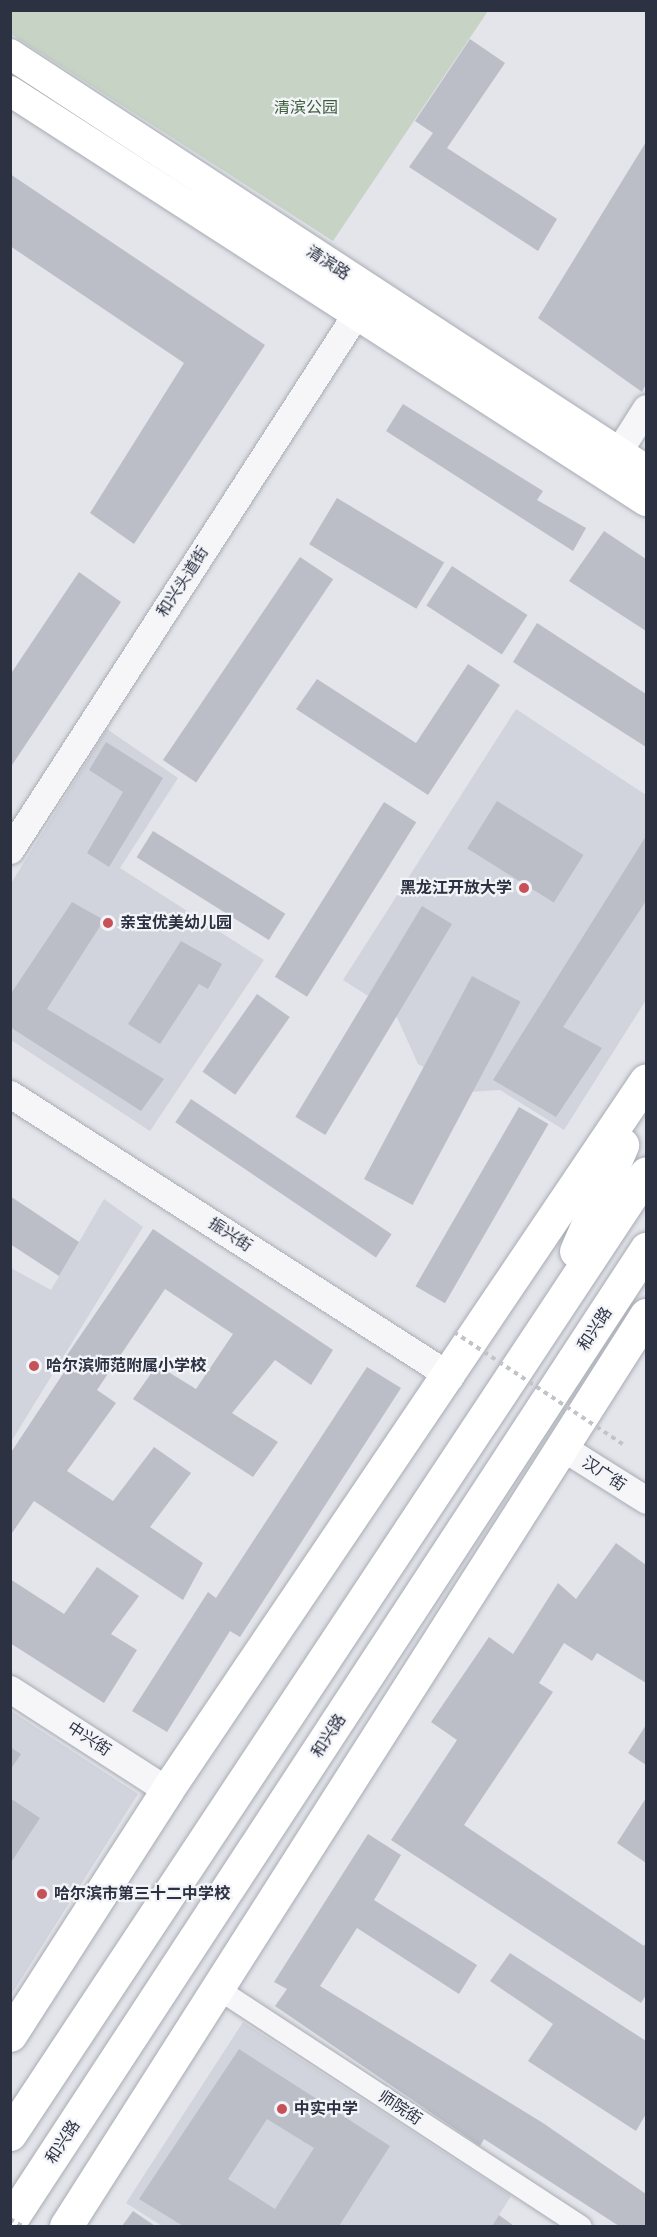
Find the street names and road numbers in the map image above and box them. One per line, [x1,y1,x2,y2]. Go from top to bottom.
street label: 清滨路 [303,242,353,284]
street label: 和兴头道街 [153,543,213,621]
street label: 振兴街 [205,1214,255,1256]
street label: 和兴路 [574,1304,616,1354]
street label: 汉广街 [579,1453,629,1495]
street label: 和兴路 [308,1711,350,1761]
street label: 中兴街 [64,1718,114,1760]
street label: 师院街 [375,2087,425,2129]
street label: 和兴路 [42,2117,84,2167]

